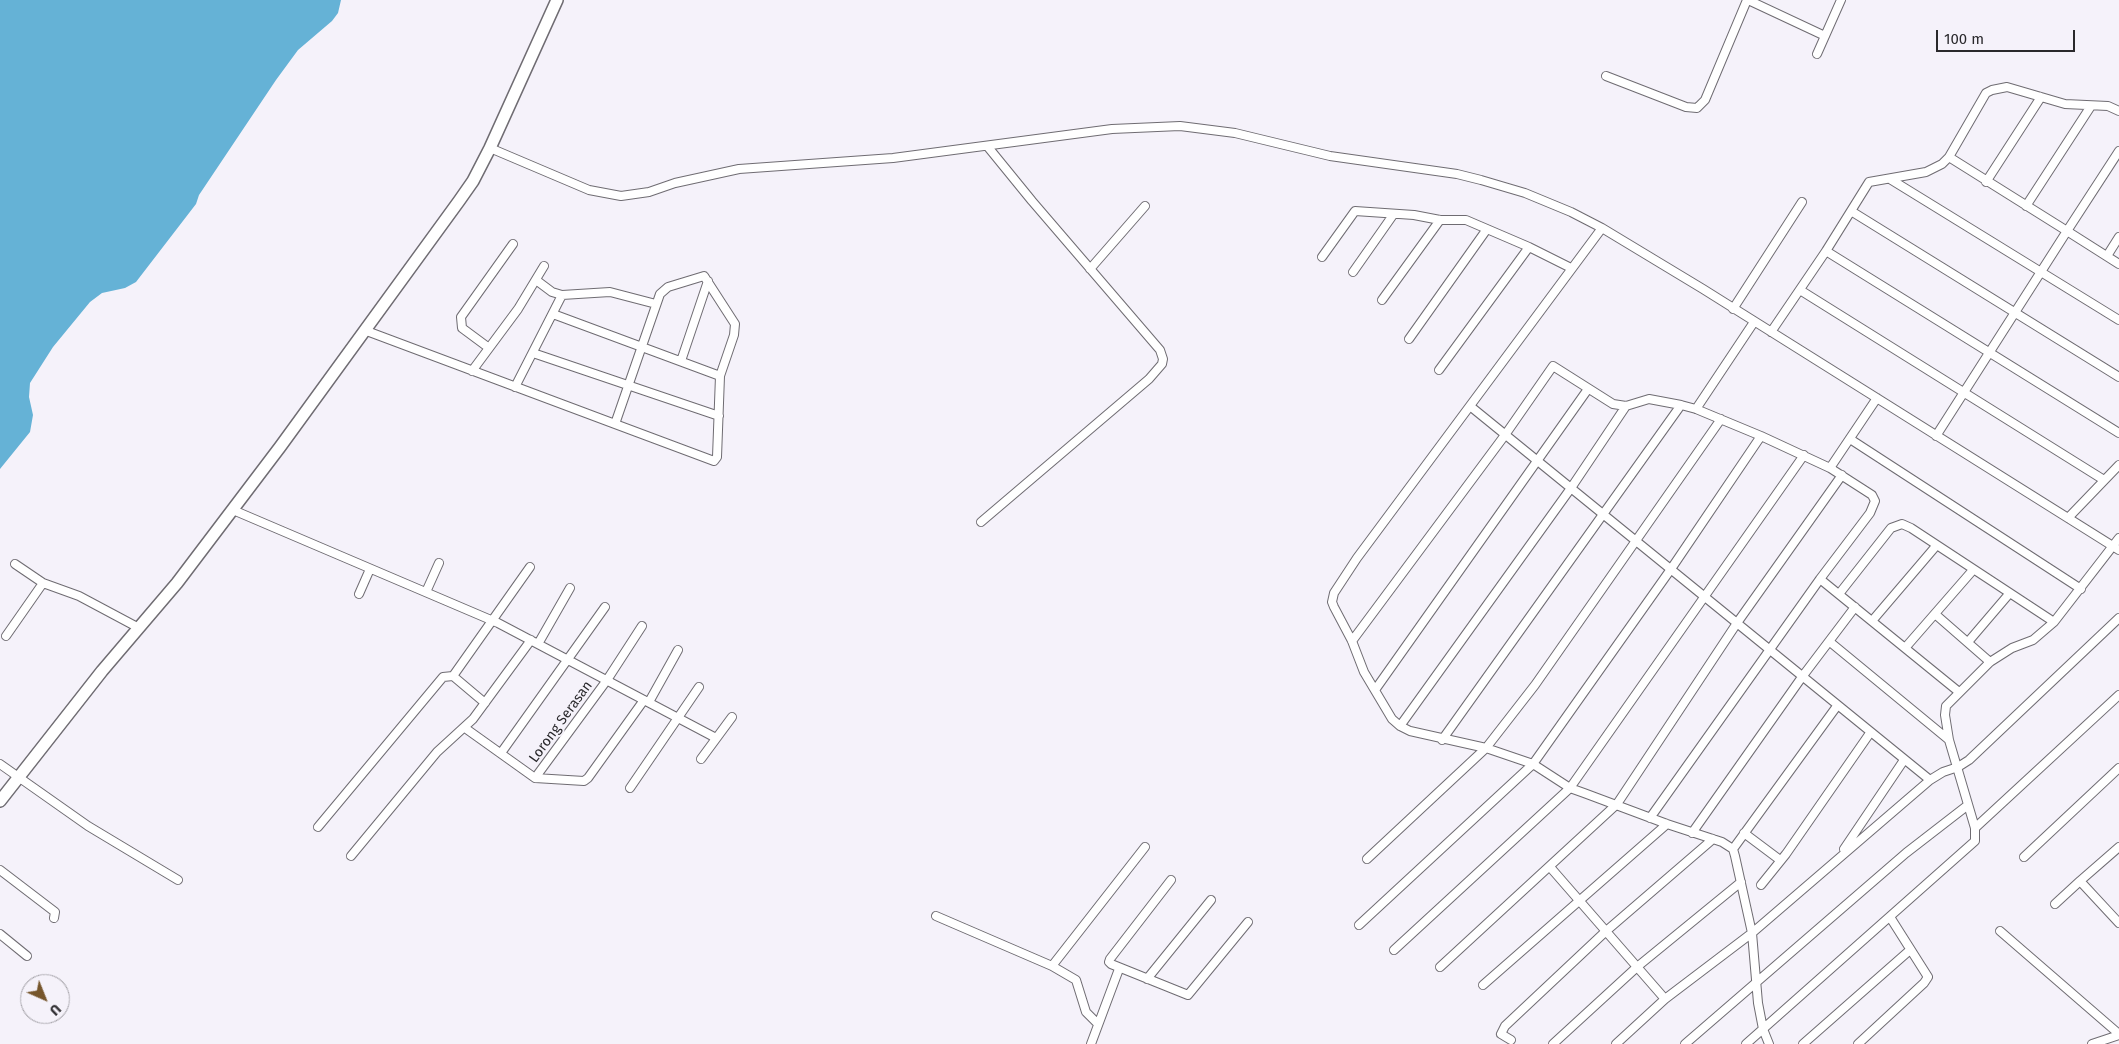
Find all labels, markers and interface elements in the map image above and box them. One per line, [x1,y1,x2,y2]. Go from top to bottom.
scale bar [1939,20,2078,52]
text: 100 m [1944,30,1984,48]
street label: Lorong Serasan [526,678,596,766]
north arrow [20,974,70,1024]
text: U [46,1000,64,1019]

